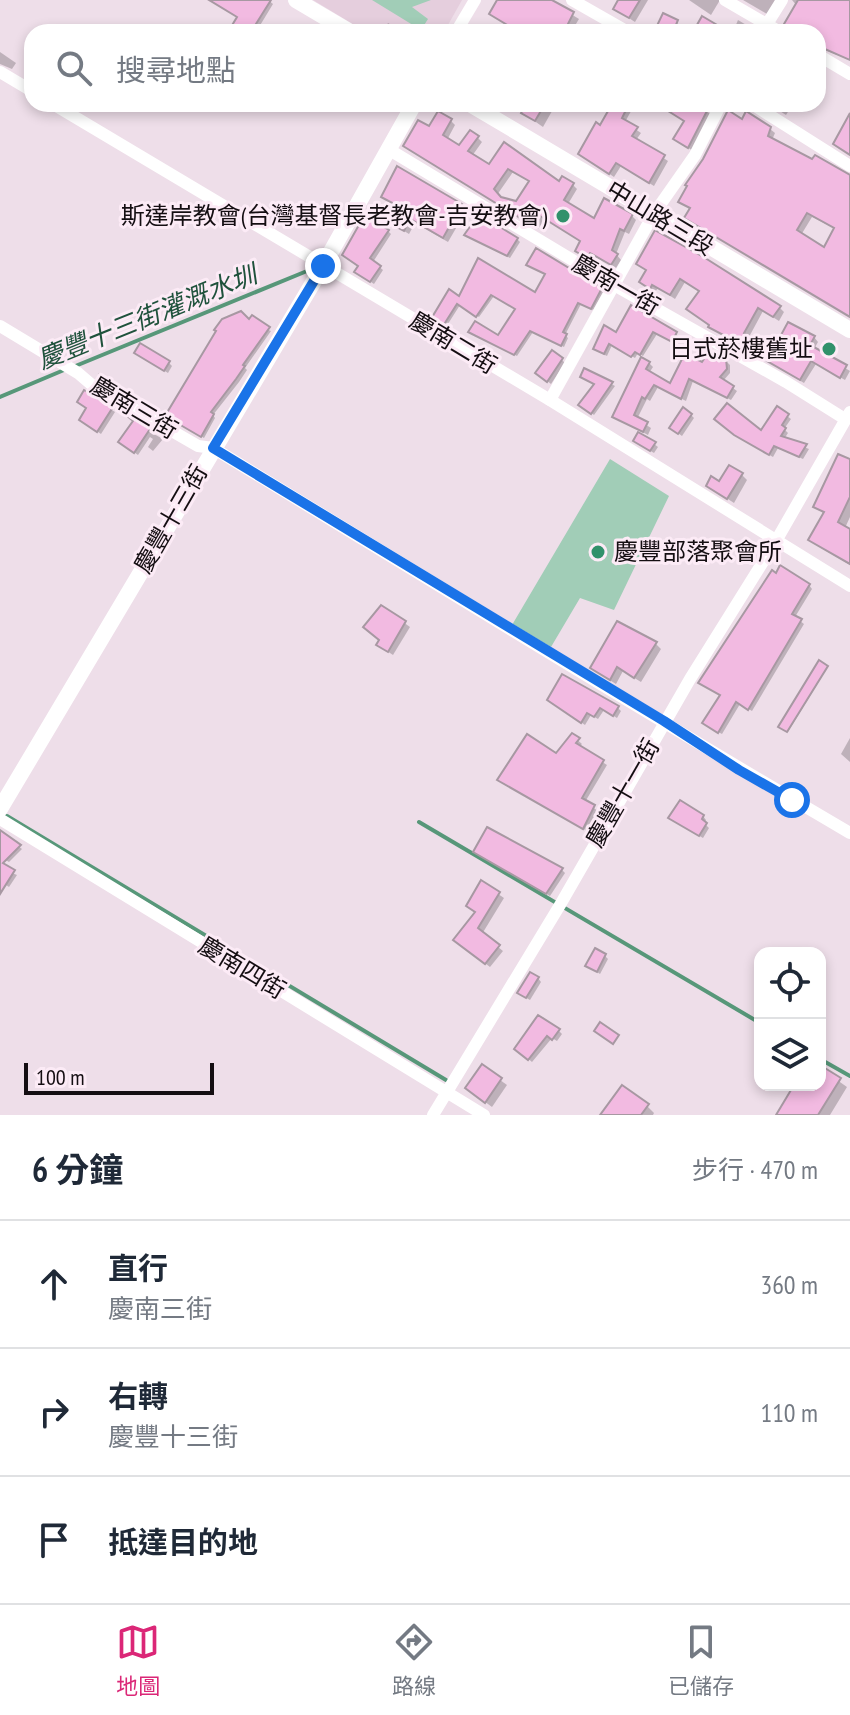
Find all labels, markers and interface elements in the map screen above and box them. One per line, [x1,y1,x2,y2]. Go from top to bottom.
search box [24,24,826,112]
icon: search [52,46,96,90]
text: 搜尋地點 [116,50,236,89]
street label: 中山路三段 [601,173,720,262]
place label: 斯達岸教會(台灣基督長老教會-吉安教會) [121,200,547,231]
marker: 斯達岸教會(台灣基督長老教會-吉安教會) [554,207,572,225]
street label: 慶南一街 [567,247,666,322]
route end [305,248,341,284]
water label: 慶豐十三街灌溉水圳 [32,256,265,376]
street label: 慶南二街 [404,305,502,381]
place label: 日式菸樓舊址 [669,333,813,364]
marker: 日式菸樓舊址 [820,340,838,358]
street label: 慶南三街 [85,370,183,446]
street label: 慶豐十三街 [127,459,214,578]
place label: 慶豐部落聚會所 [614,536,782,567]
marker: 慶豐部落聚會所 [589,543,607,561]
street label: 慶豐十一街 [579,733,666,852]
route start [774,782,810,818]
street label: 慶南四街 [193,930,291,1006]
map controls [754,947,826,1091]
button: locate [754,947,826,1019]
button: layers [754,1019,826,1091]
scale bar [24,1059,214,1095]
text: 100 m [36,1063,85,1091]
text: 6 分鐘 [32,1147,123,1191]
text: 步行 · 470 m [692,1153,818,1186]
text: 直行 [108,1248,168,1287]
icon: ahead [32,1262,76,1306]
text: 360 m [760,1268,818,1301]
text: 慶南三街 [108,1292,212,1325]
text: 右轉 [108,1376,168,1415]
icon: right [32,1390,76,1434]
text: 110 m [760,1396,818,1429]
text: 慶豐十三街 [108,1420,238,1453]
icon: arrive [32,1518,76,1562]
text: 抵達目的地 [108,1522,258,1561]
tab: 地圖 [116,1620,160,1700]
tab: 路線 [392,1620,436,1700]
tab: 已儲存 [668,1620,734,1700]

